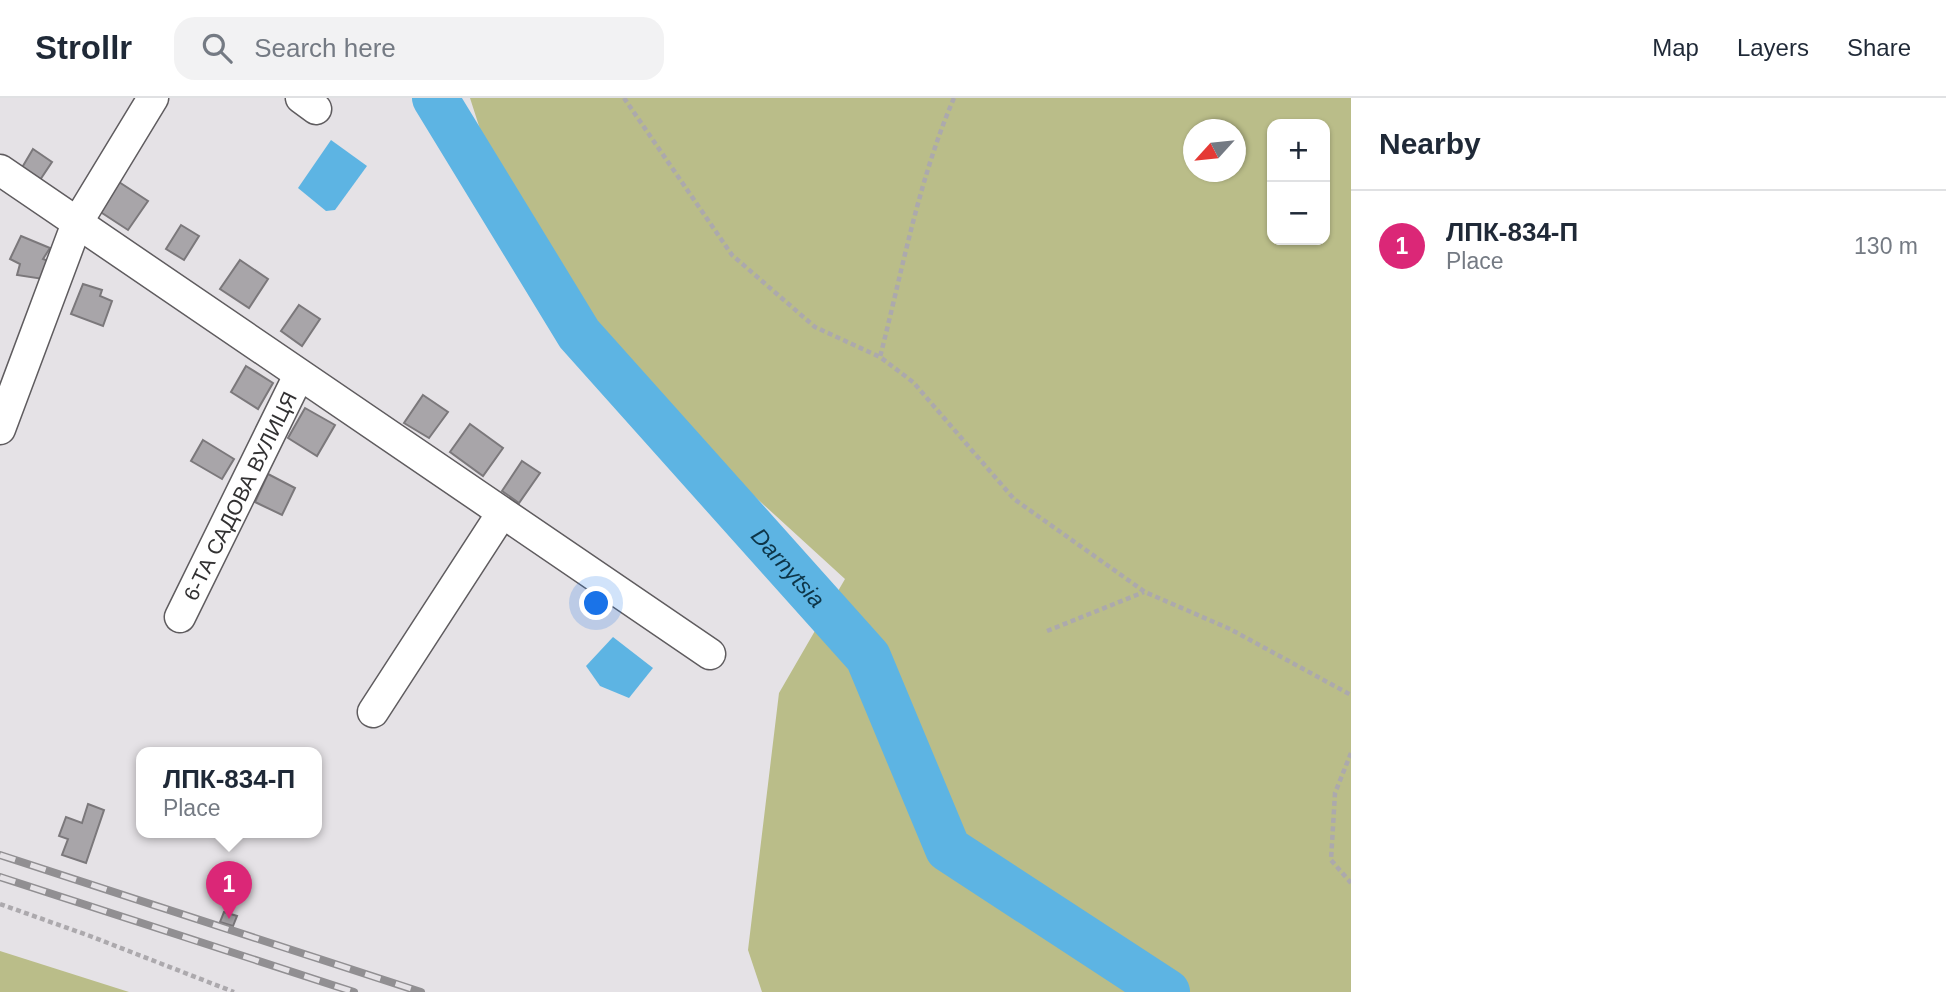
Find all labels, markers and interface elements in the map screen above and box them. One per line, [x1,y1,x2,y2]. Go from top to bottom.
search box [174,17,664,80]
text: Strollr [35,29,132,66]
icon: search [198,29,236,67]
text: Search here [254,33,396,63]
text: Map [1652,34,1699,61]
text: Layers [1737,34,1809,61]
text: Share [1847,34,1911,61]
north arrow [1183,119,1246,182]
map controls [1267,119,1330,245]
button: + [1267,119,1330,182]
text: Nearby [1379,127,1481,160]
button: − [1267,182,1330,245]
text: ЛПК-834-П [1446,217,1578,247]
text: 1 [1396,233,1408,259]
text: 130 m [1854,233,1918,259]
text: Place [1446,248,1504,274]
street label: 6-ТА САДОВА ВУЛИЦЯ [179,388,301,604]
water label: Darnytsia [746,523,830,613]
your location [579,586,613,620]
popup [136,747,322,838]
text: ЛПК-834-П [163,764,295,794]
text: Place [163,795,220,821]
pin: 1 [206,861,252,919]

